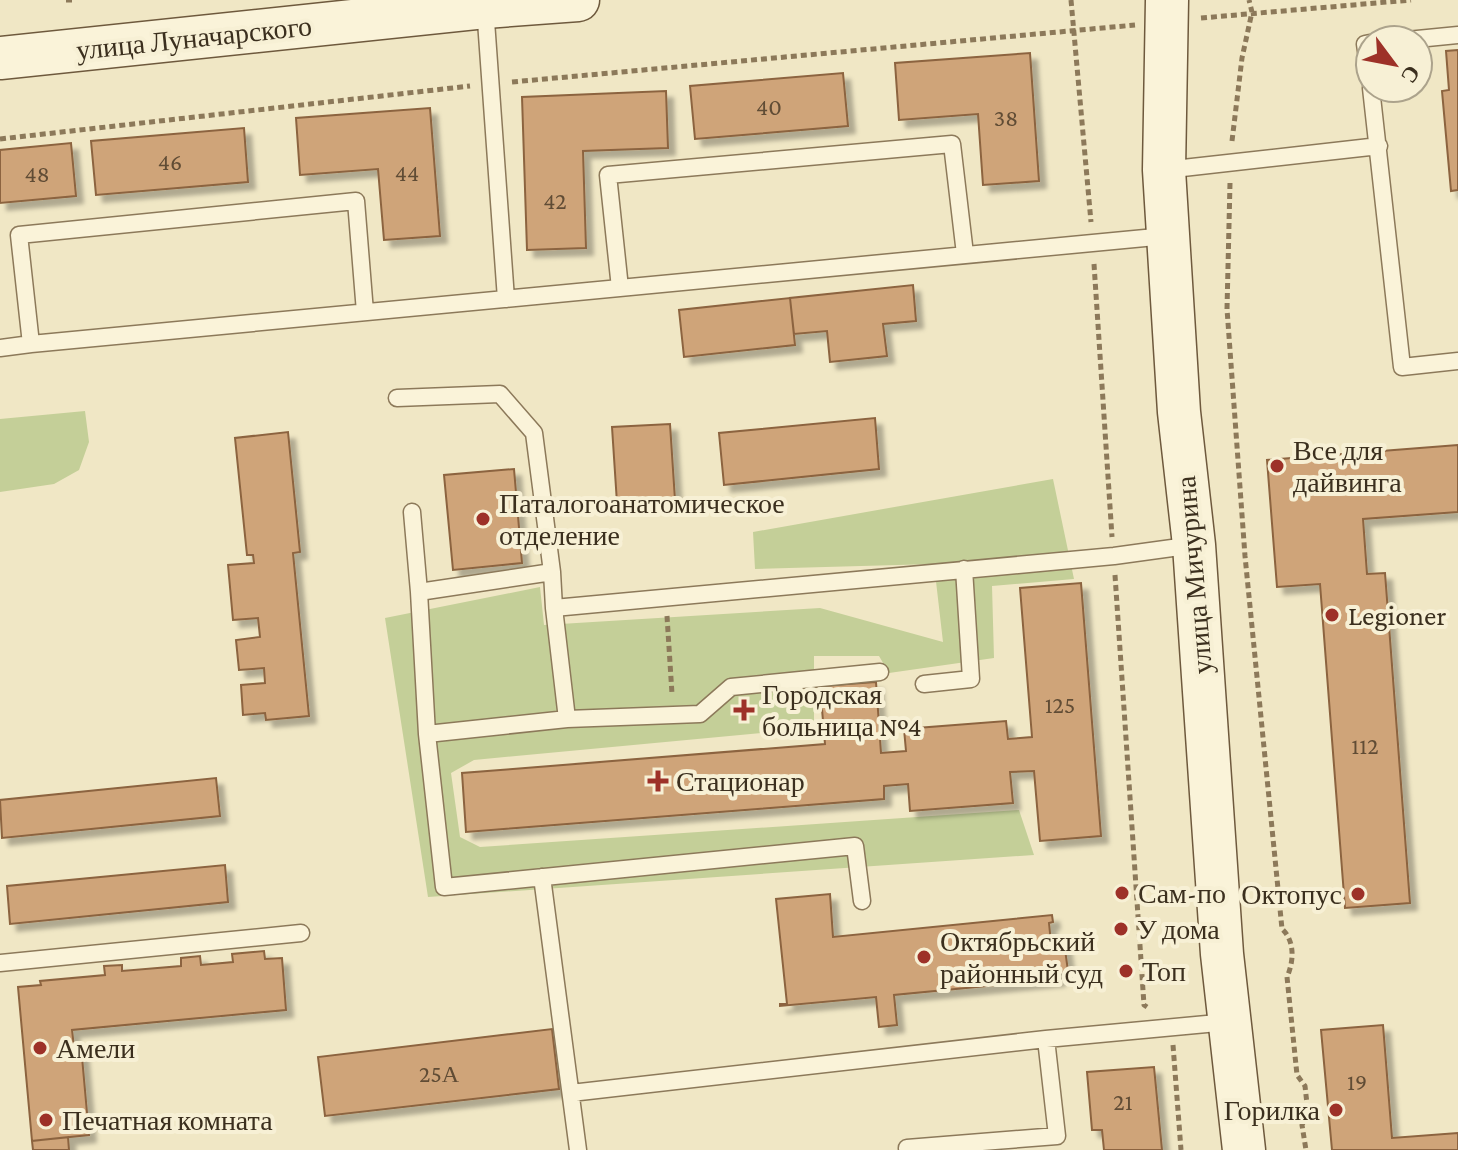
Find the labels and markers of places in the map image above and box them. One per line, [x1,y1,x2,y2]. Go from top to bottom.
place label: Все для дайвинга [1293,435,1402,498]
marker: Все для дайвинга [1268,457,1286,475]
place label: Паталогоанатомическое отделение [499,488,785,551]
marker: Паталогоанатомическое отделение [474,510,492,528]
place label: Legioner [1348,600,1446,631]
marker: Legioner [1323,606,1341,624]
place label: Городская больница №4 [762,679,922,742]
marker: Городская больница №4 [733,699,755,721]
place label: Стационар [676,766,805,797]
marker: Стационар [647,770,669,792]
place label: Сам-по [1138,878,1226,909]
place label: Октопус [1241,879,1342,910]
marker: Сам-по [1113,884,1131,902]
marker: Октопус [1349,885,1367,903]
place label: У дома [1137,914,1220,945]
marker: У дома [1112,920,1130,938]
place label: Октябрьский районный суд [940,926,1103,989]
marker: Октябрьский районный суд [915,948,933,966]
place label: Топ [1142,956,1186,987]
marker: Топ [1117,962,1135,980]
place label: Амели [56,1033,135,1064]
marker: Амели [31,1039,49,1057]
place label: Горилка [1224,1095,1321,1126]
marker: Горилка [1327,1101,1345,1119]
place label: Печатная комната [62,1105,273,1136]
marker: Печатная комната [37,1111,55,1129]

